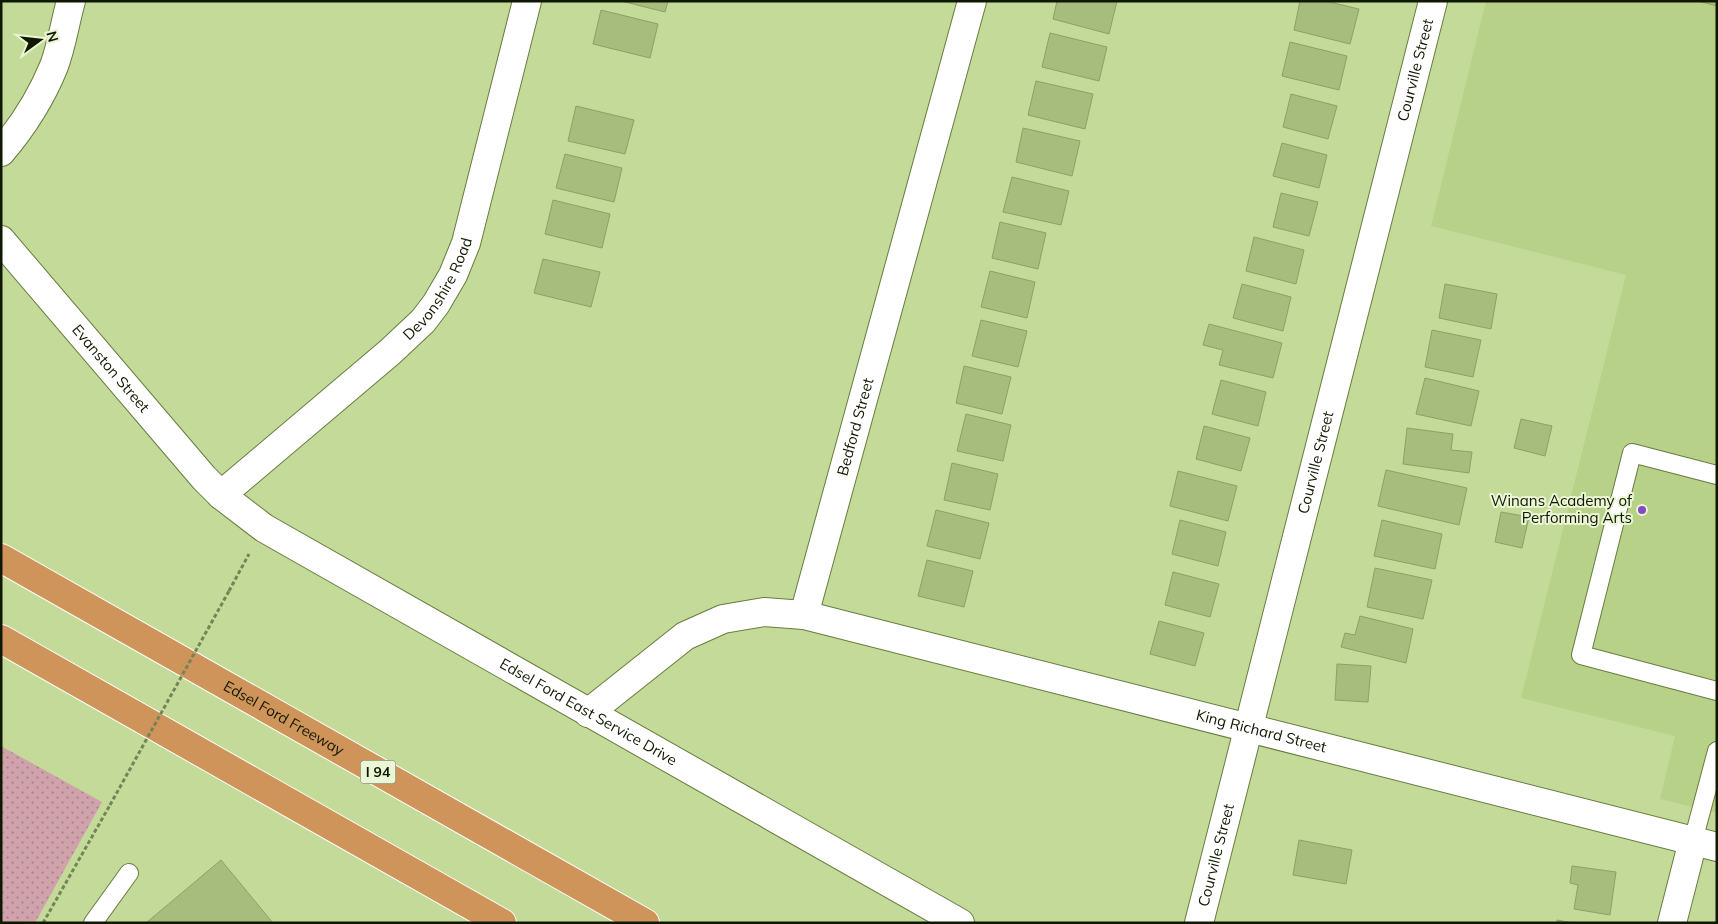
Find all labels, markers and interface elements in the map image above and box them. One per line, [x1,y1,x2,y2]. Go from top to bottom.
north arrow [15,15,65,65]
street label: Courville Street [1393,17,1437,123]
text: N [42,29,63,44]
street label: Devonshire Road [399,236,476,344]
street label: Evanston Street [68,320,154,416]
street label: Bedford Street [833,376,877,478]
street label: Courville Street [1293,409,1338,516]
place label: Winans Academy of Performing Arts [1491,491,1633,527]
marker: Winans Academy of Performing Arts [1636,504,1648,516]
street label: Edsel Ford East Service Drive [497,654,681,769]
street label: Edsel Ford Freeway [220,676,348,760]
street label: King Richard Street [1194,705,1329,756]
road number: I 94 [360,760,396,784]
street label: Courville Street [1194,802,1238,908]

